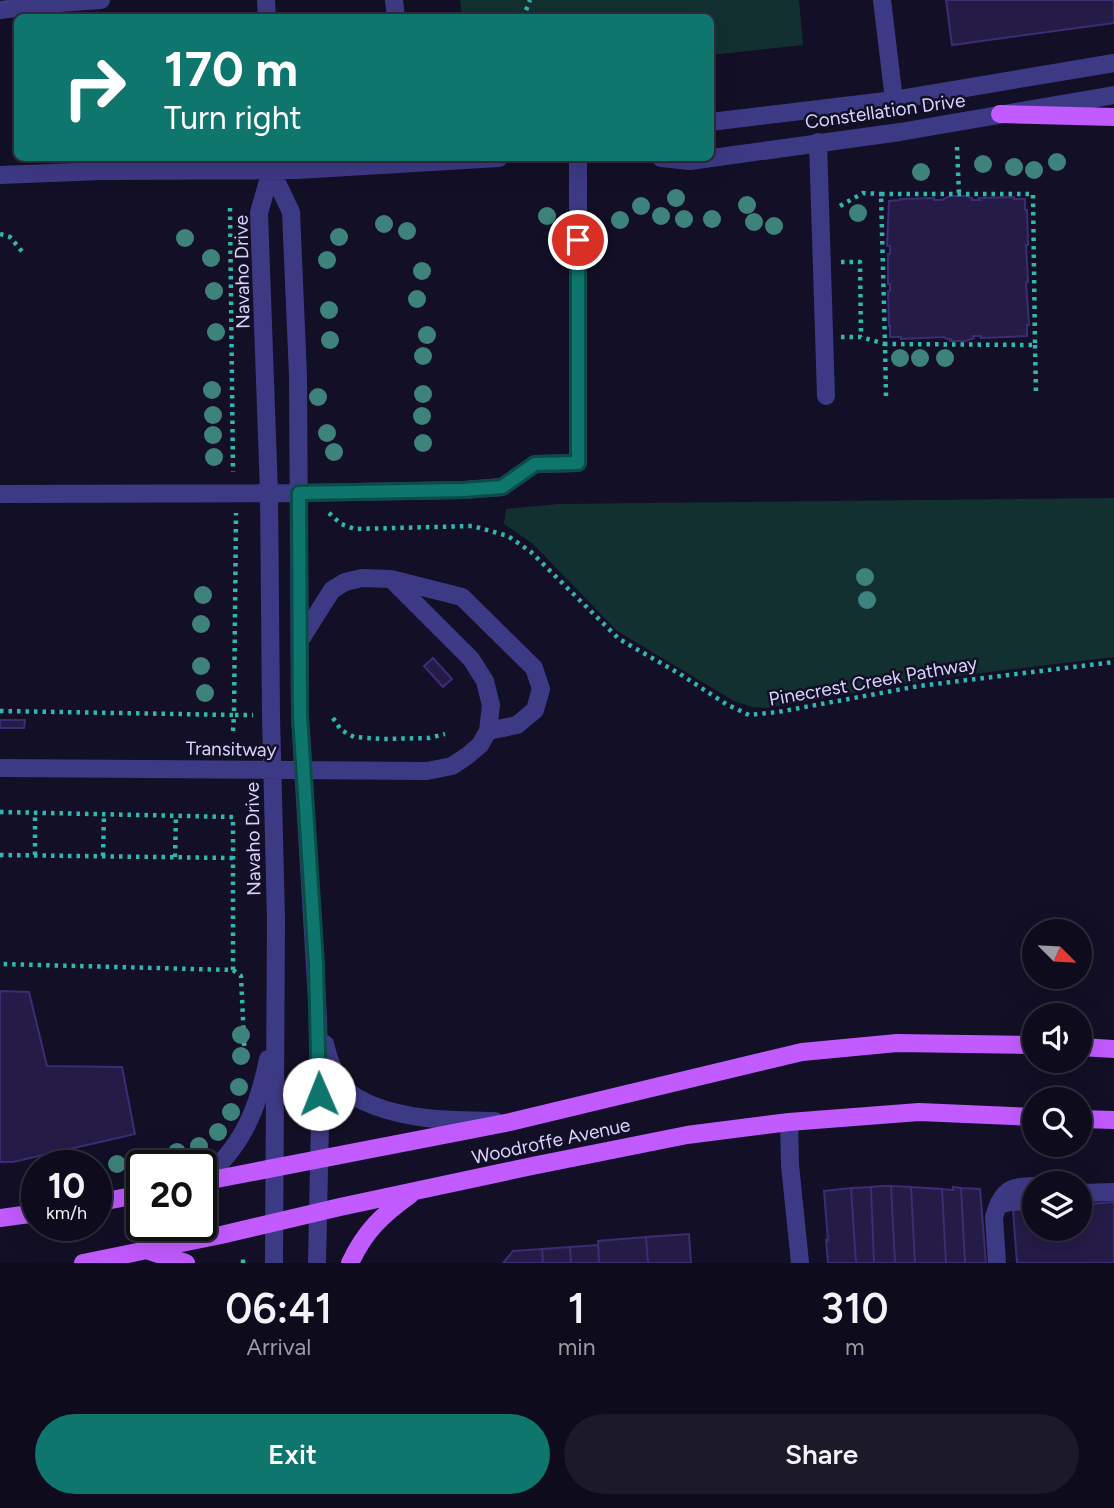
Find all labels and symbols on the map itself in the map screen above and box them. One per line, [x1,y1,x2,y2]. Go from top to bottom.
street label: Constellation Drive [803,88,967,134]
pin [548,210,608,270]
street label: Navaho Drive [230,215,254,329]
street label: Pinecrest Creek Pathway [767,651,979,711]
street label: Transitway [185,737,277,761]
street label: Navaho Drive [241,782,265,896]
north arrow [1022,919,1092,989]
position arrow [282,1057,356,1131]
street label: Woodroffe Avenue [470,1113,632,1169]
speed limit sign: 20 [126,1150,217,1241]

